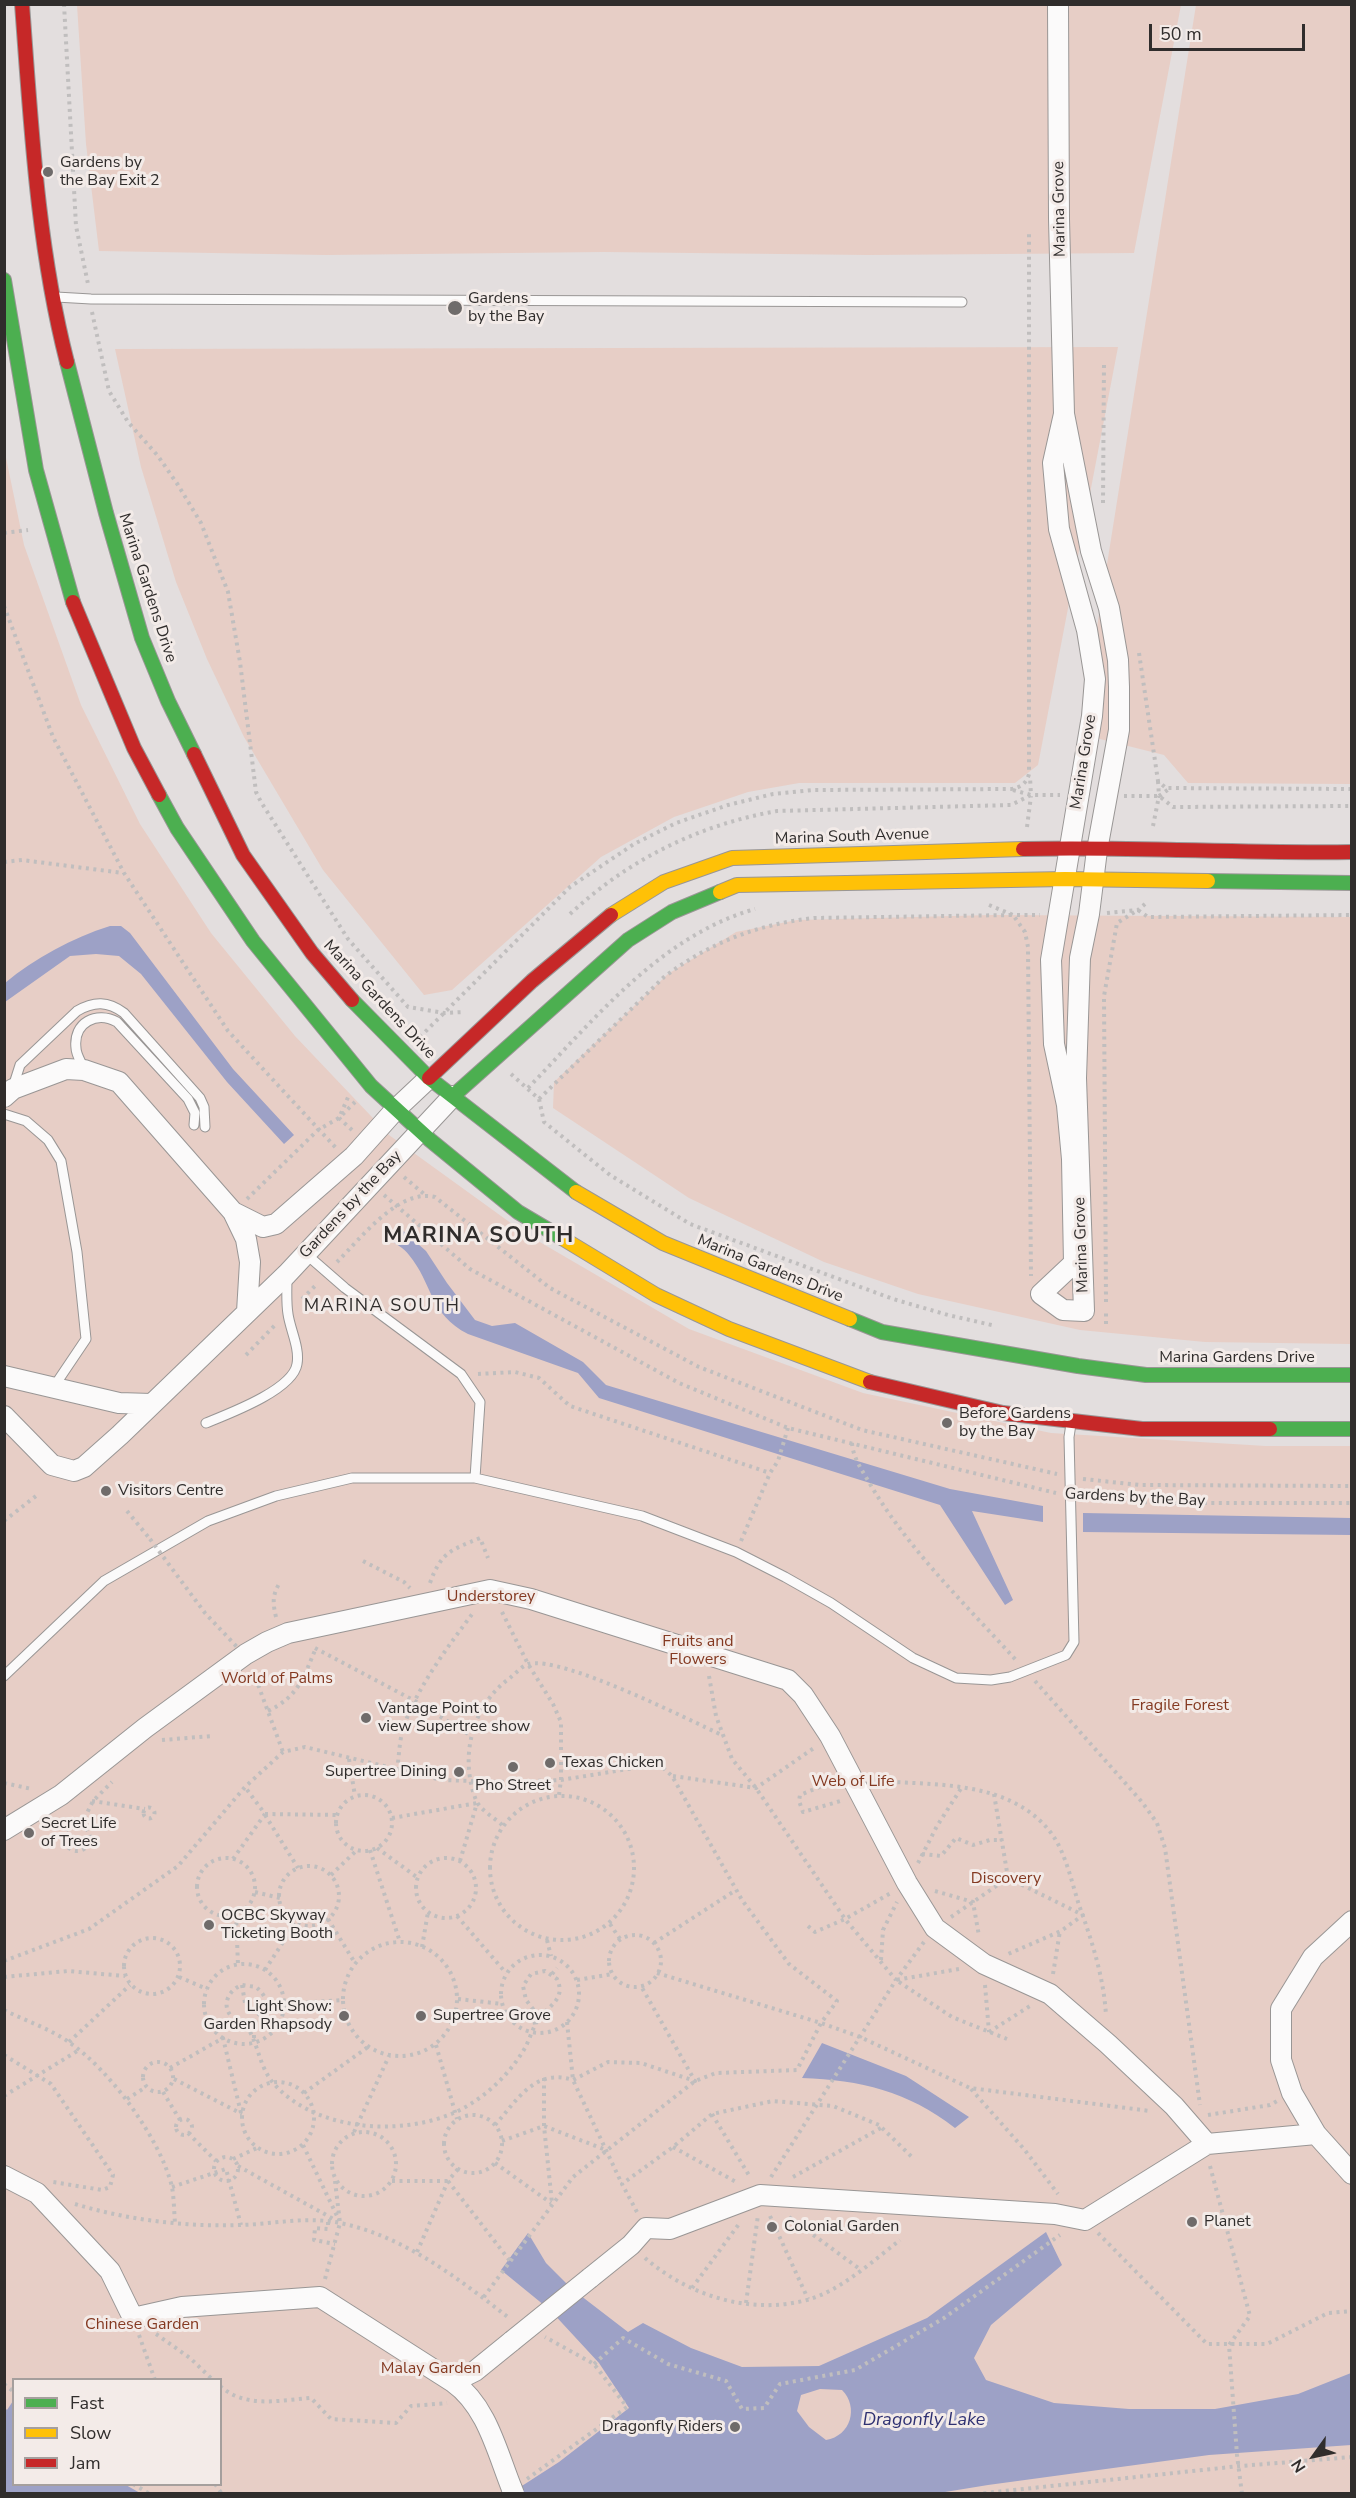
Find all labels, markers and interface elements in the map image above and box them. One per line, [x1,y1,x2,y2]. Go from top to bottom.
scale bar [1152,12,1308,50]
text: 50 m [1160,22,1202,46]
place label: Gardens by the Bay Exit 2 [60,153,160,191]
street label: Marina Grove [1050,161,1070,257]
marker: Gardens by the Bay Exit 2 [41,165,55,179]
place label: Gardens by the Bay [468,289,544,327]
marker: Gardens by the Bay [446,299,464,317]
street label: Marina Gardens Drive [114,511,180,665]
street label: Marina Grove [1067,713,1101,811]
street label: Marina South Avenue [775,825,929,849]
street label: Marina Gardens Drive [319,937,439,1063]
street label: Gardens by the Bay [296,1147,406,1263]
street label: Marina Grove [1071,1197,1093,1293]
district label: MARINA SOUTH [383,1224,575,1250]
street label: Marina Gardens Drive [694,1231,846,1307]
district label: MARINA SOUTH [304,1296,460,1318]
street label: Marina Gardens Drive [1159,1348,1315,1368]
place label: Before Gardens by the Bay [959,1404,1071,1442]
marker: Before Gardens by the Bay [940,1416,954,1430]
place label: Visitors Centre [118,1481,224,1501]
marker: Visitors Centre [99,1484,113,1498]
street label: Gardens by the Bay [1064,1485,1206,1511]
park label: Understorey [447,1587,535,1607]
park label: Fruits and Flowers [662,1632,734,1670]
park label: World of Palms [221,1669,333,1689]
park label: Fragile Forest [1131,1696,1229,1716]
place label: Vantage Point to view Supertree show [378,1699,530,1737]
marker: Vantage Point to view Supertree show [359,1711,373,1725]
place label: Texas Chicken [562,1753,664,1773]
marker: Texas Chicken [543,1756,557,1770]
marker: Pho Street [506,1760,520,1774]
place label: Supertree Dining [325,1762,447,1782]
marker: Supertree Dining [452,1765,466,1779]
park label: Web of Life [812,1772,894,1792]
place label: Pho Street [475,1776,551,1796]
place label: Secret Life of Trees [41,1814,117,1852]
marker: Secret Life of Trees [22,1826,36,1840]
park label: Discovery [971,1869,1041,1889]
place label: OCBC Skyway Ticketing Booth [221,1906,333,1944]
marker: OCBC Skyway Ticketing Booth [202,1918,216,1932]
place label: Light Show: Garden Rhapsody [203,1997,332,2035]
place label: Supertree Grove [433,2006,551,2026]
marker: Light Show: Garden Rhapsody [337,2009,351,2023]
marker: Supertree Grove [414,2009,428,2023]
place label: Planet [1204,2212,1251,2232]
marker: Planet [1185,2215,1199,2229]
place label: Colonial Garden [784,2217,899,2237]
marker: Colonial Garden [765,2220,779,2234]
park label: Chinese Garden [85,2315,199,2335]
park label: Malay Garden [381,2359,481,2379]
legend [12,2378,222,2486]
text: Fast [70,2391,104,2415]
water label: Dragonfly Lake [863,2410,985,2432]
place label: Dragonfly Riders [602,2417,723,2437]
marker: Dragonfly Riders [728,2420,742,2434]
text: Slow [70,2421,111,2445]
north arrow [1284,2426,1344,2486]
text: Jam [70,2451,101,2475]
text: N [1286,2455,1311,2477]

